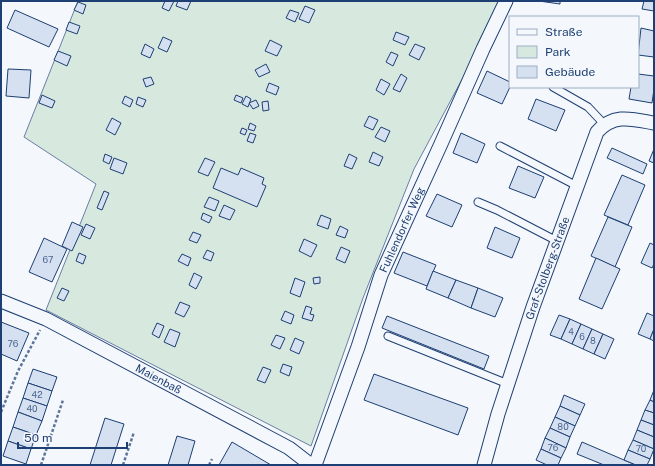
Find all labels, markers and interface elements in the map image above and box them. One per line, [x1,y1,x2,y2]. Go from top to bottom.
legend [509,16,639,88]
text: Straße [545,25,583,39]
text: Park [545,45,571,59]
text: Gebäude [545,65,595,79]
street label: Fuhlendorfer Weg [377,185,426,274]
street label: Graf-Stolberg-Straße [523,215,572,321]
house number: 67 [43,254,53,265]
house number: 4 [568,326,574,337]
house number: 6 [579,331,585,342]
house number: 8 [590,335,596,346]
house number: 76 [8,338,19,349]
street label: Maienbaß [134,362,184,396]
house number: 42 [31,389,43,400]
house number: 40 [26,403,38,414]
house number: 80 [557,421,569,432]
scale bar [18,424,127,450]
text: 50 m [24,431,52,445]
house number: 76 [548,442,559,453]
house number: 70 [636,443,647,454]

